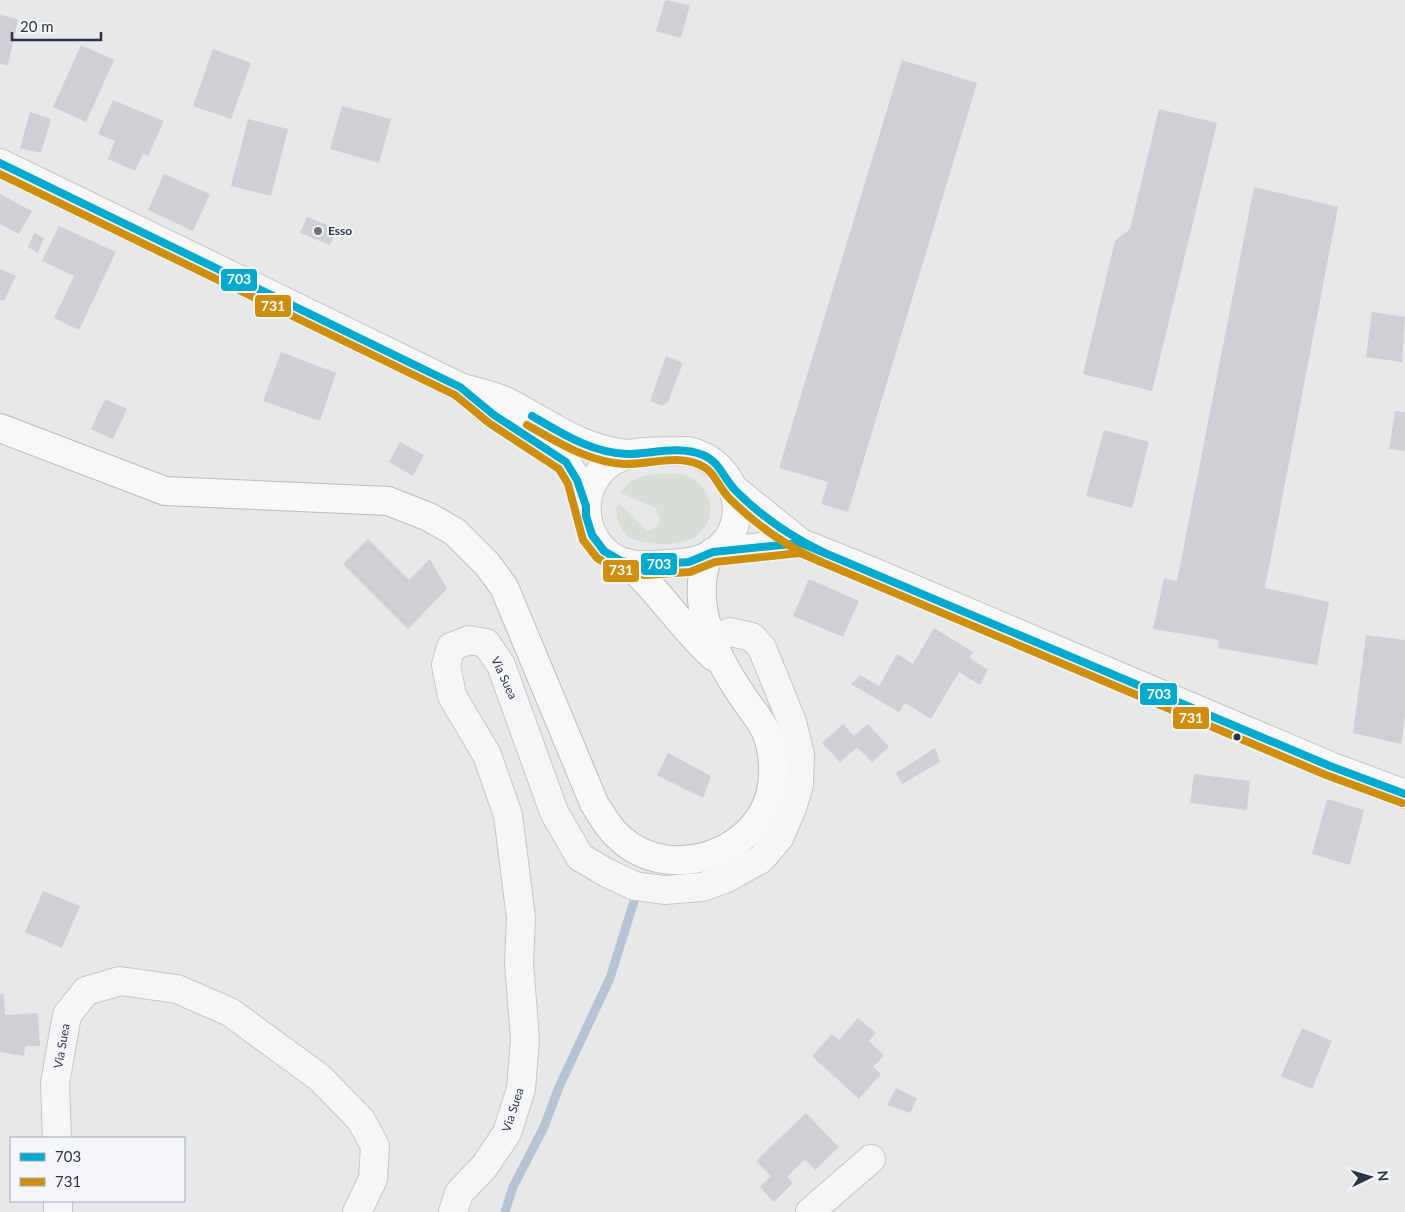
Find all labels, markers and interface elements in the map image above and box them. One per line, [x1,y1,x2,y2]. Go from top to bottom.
scale bar [12,10,101,42]
text: 20 m [20,17,54,35]
place label: Esso [328,223,352,238]
marker: Esso [312,225,324,237]
line badge: 703 [220,268,258,292]
text: 703 [227,270,251,287]
line badge: 731 [254,294,292,318]
text: 731 [261,297,285,314]
line badge: 703 [640,552,678,576]
text: 703 [647,555,671,572]
line badge: 731 [602,559,640,583]
text: 731 [609,561,633,578]
street label: Via Suea [488,654,521,702]
line badge: 703 [1139,682,1178,706]
text: 703 [1147,685,1171,702]
line badge: 731 [1172,706,1210,730]
text: 731 [1179,709,1203,726]
unlabelled marker [1232,732,1242,742]
street label: Via Suea [50,1022,73,1070]
street label: Via Suea [498,1086,527,1134]
legend [10,1137,185,1202]
text: 703 [55,1147,81,1165]
north arrow [1345,1152,1395,1202]
text: N [1375,1170,1392,1182]
text: 731 [55,1172,81,1190]

